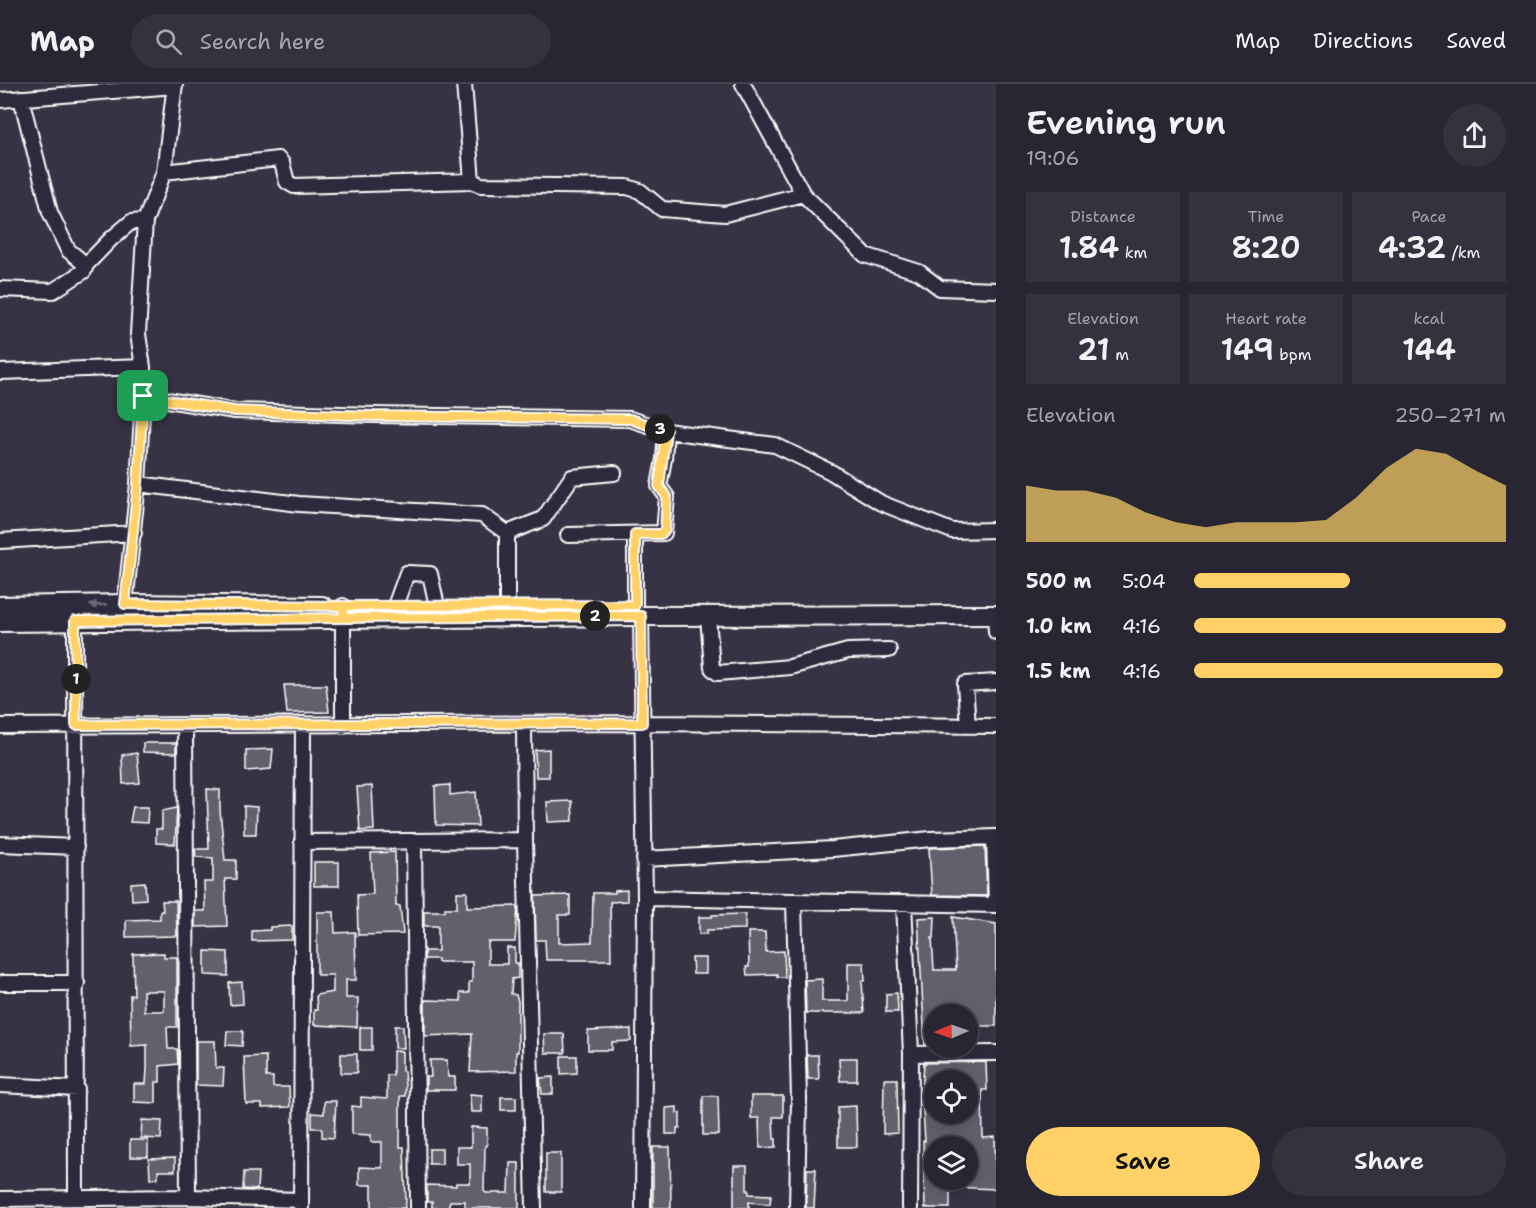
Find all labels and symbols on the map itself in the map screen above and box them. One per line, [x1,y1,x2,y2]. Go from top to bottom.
pin [117,370,168,421]
pin: 3 [645,414,675,444]
one-way arrow [88,600,107,610]
pin: 2 [580,601,610,631]
pin: 1 [61,664,91,694]
north arrow [924,1004,978,1058]

